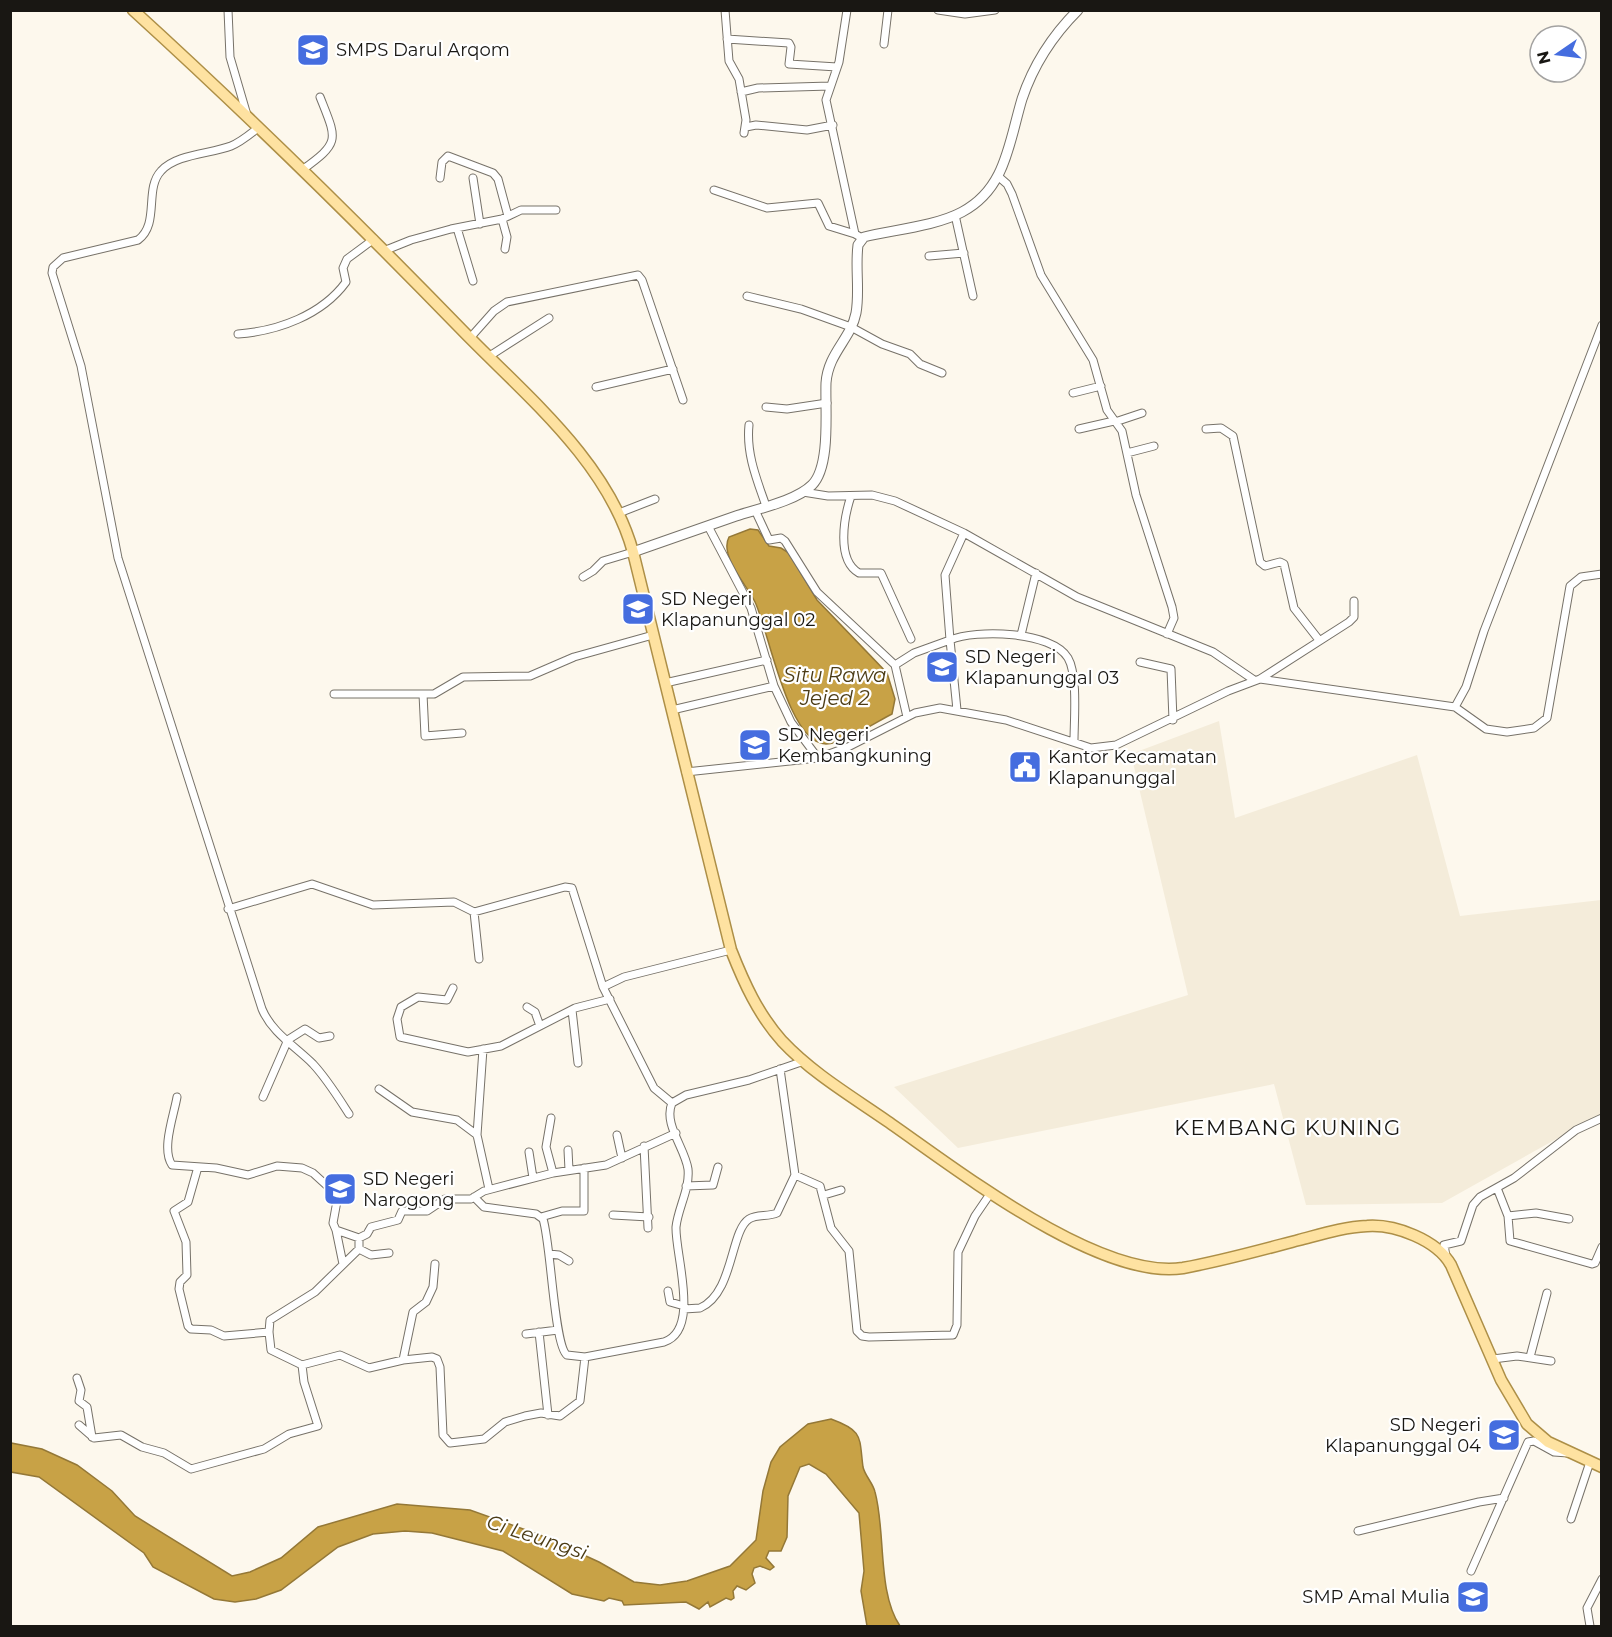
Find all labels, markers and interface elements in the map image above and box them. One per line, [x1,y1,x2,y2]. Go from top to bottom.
north arrow [1528,24,1588,84]
school or university icon: SMPS Darul Arqom [295,32,331,68]
place label: SMPS Darul Arqom [336,39,510,61]
text: N [1533,49,1555,66]
place label: SD Negeri Klapanunggal 02 [661,588,815,631]
school or university icon: SD Negeri Klapanunggal 02 [620,591,656,627]
place label: SD Negeri Klapanunggal 03 [965,646,1119,689]
school or university icon: SD Negeri Klapanunggal 03 [924,649,960,685]
water label: Situ Rawa Jejed 2 [783,663,887,710]
place label: SD Negeri Kembangkuning [778,724,932,767]
school or university icon: SD Negeri Kembangkuning [737,727,773,763]
place label: Kantor Kecamatan Klapanunggal [1048,746,1217,789]
public building icon: Kantor Kecamatan Klapanunggal [1007,749,1043,785]
district label: KEMBANG KUNING [1174,1115,1402,1140]
place label: SD Negeri Narogong [363,1168,455,1211]
school or university icon: SD Negeri Narogong [322,1171,358,1207]
place label: SD Negeri Klapanunggal 04 [1325,1414,1481,1457]
school or university icon: SD Negeri Klapanunggal 04 [1486,1417,1522,1453]
water label: Ci Leungsi [484,1509,591,1565]
school or university icon: SMP Amal Mulia [1455,1579,1491,1615]
place label: SMP Amal Mulia [1302,1586,1450,1608]

